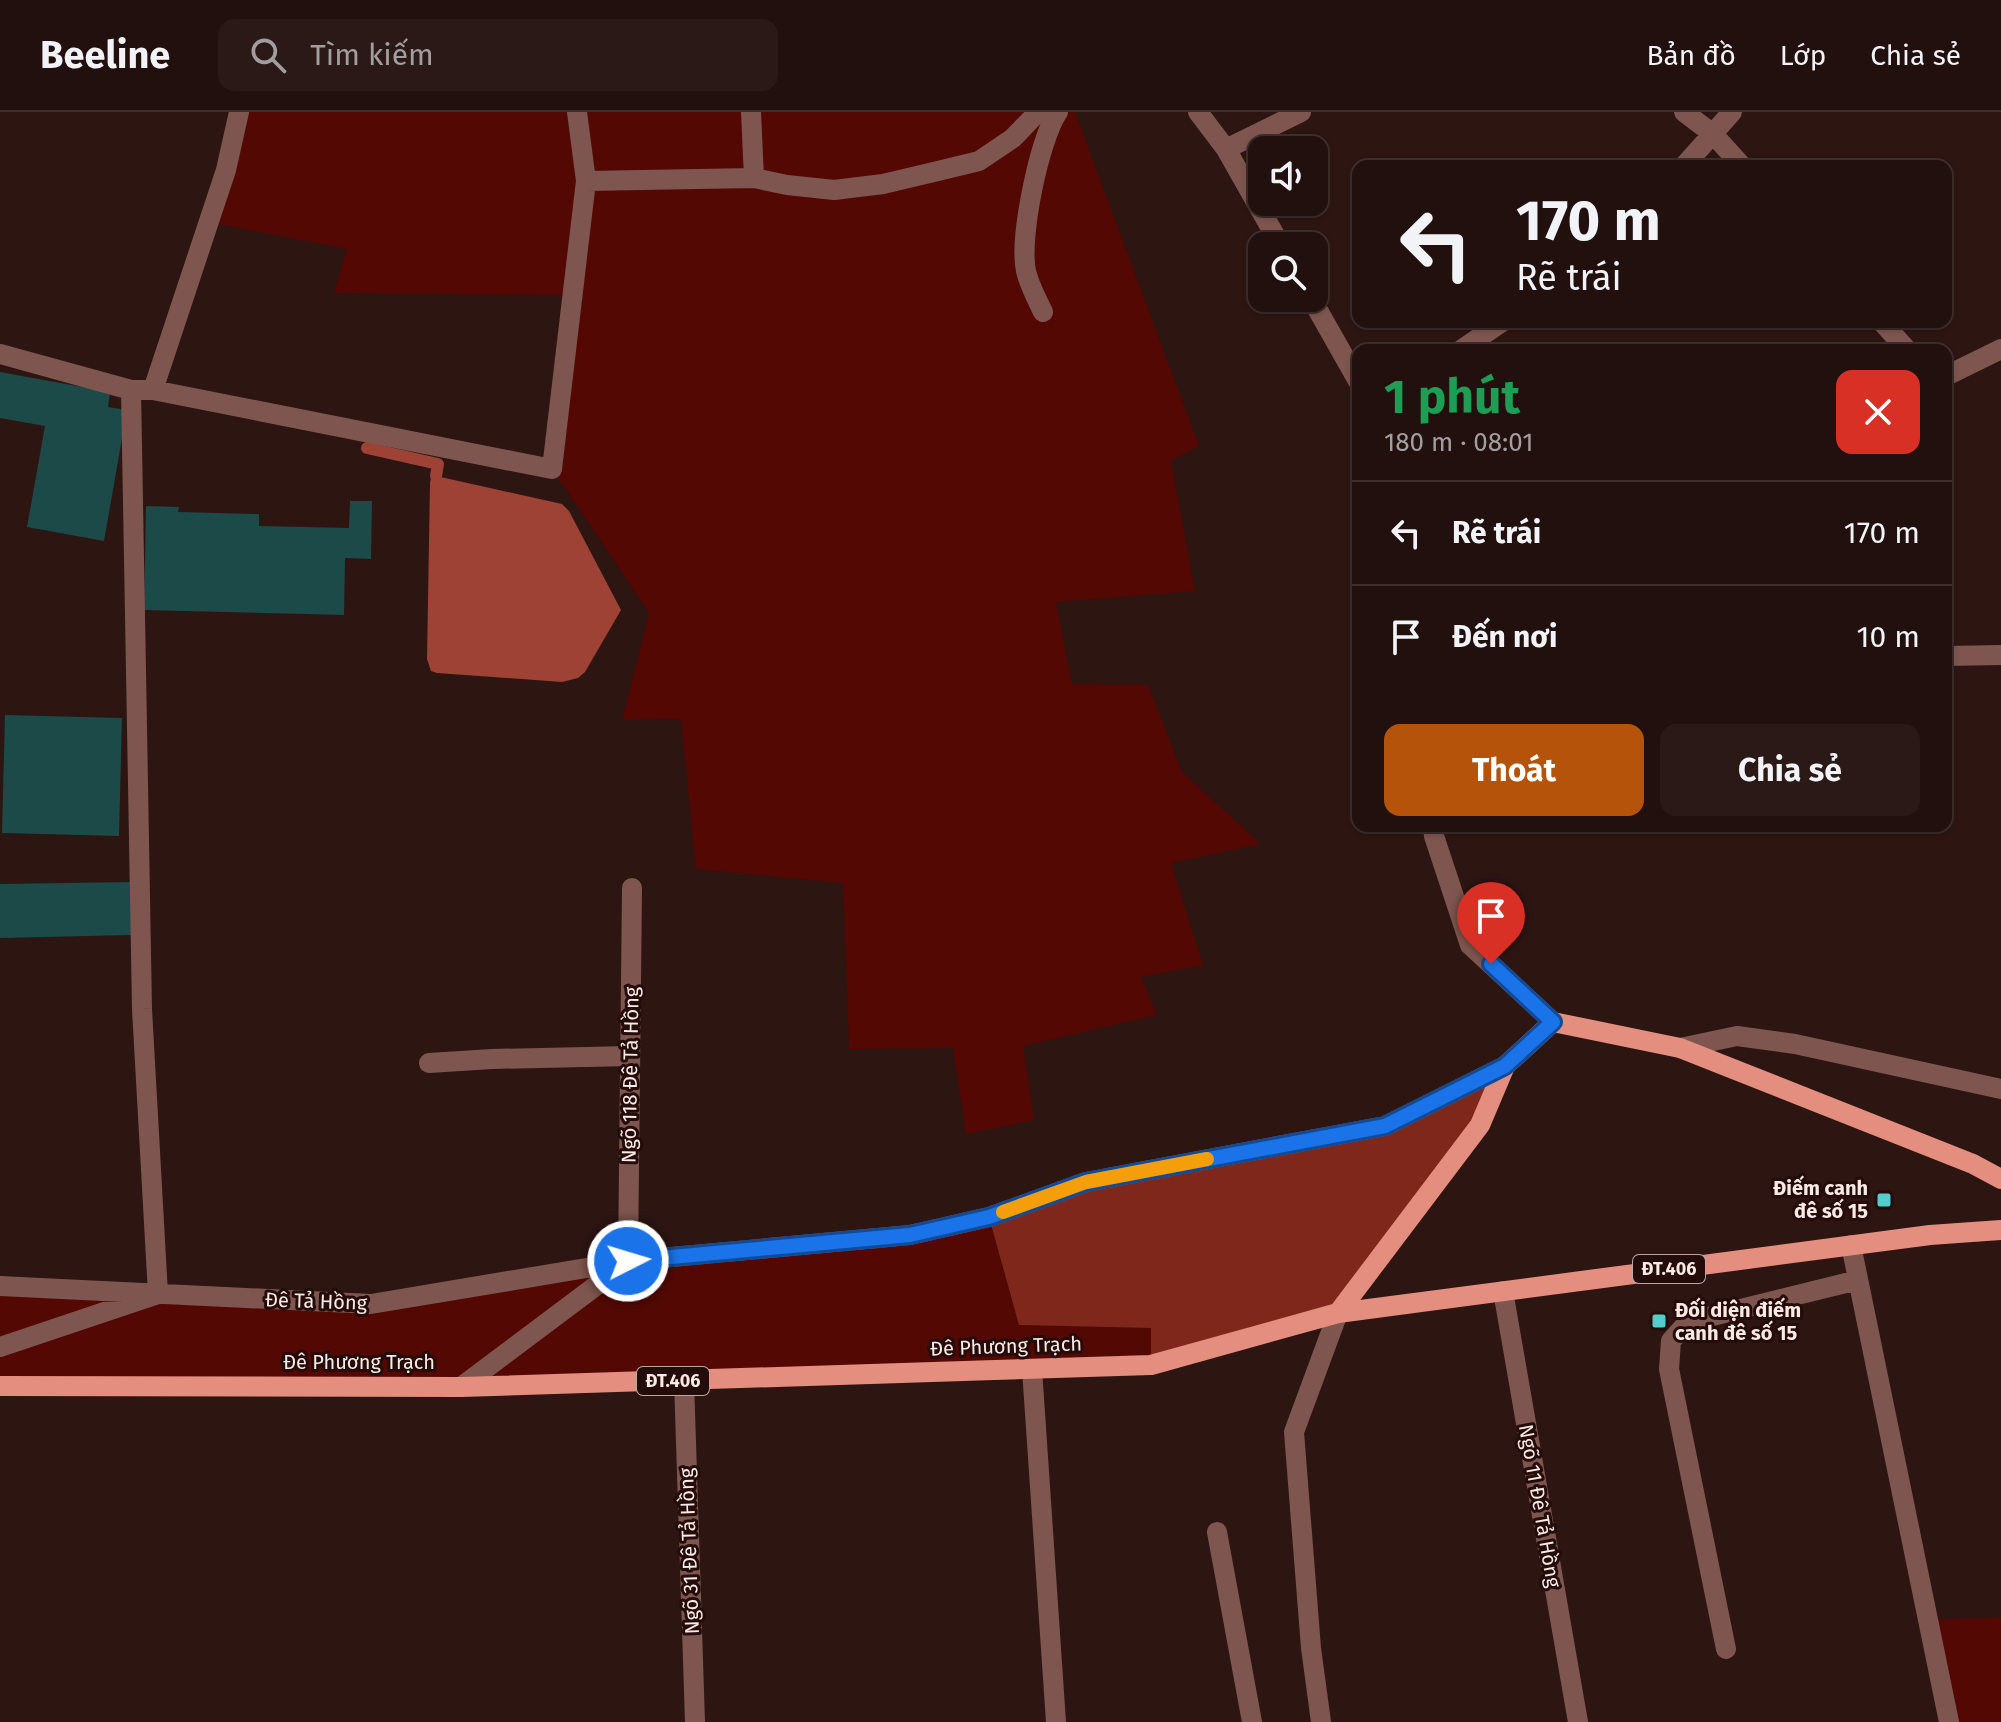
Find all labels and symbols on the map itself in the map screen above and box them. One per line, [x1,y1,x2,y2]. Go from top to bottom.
pin [1457,882,1525,964]
street label: Ngõ 118 Đê Tả Hồng [616,986,644,1163]
place label: Điếm canh đê số 15 [1773,1175,1868,1223]
marker: Điếm canh đê số 15 [1875,1191,1893,1209]
position arrow [586,1219,670,1303]
road number: ĐT.406 [1633,1255,1705,1283]
street label: Đê Tả Hồng [264,1287,368,1315]
place label: Đối diện điếm canh đê số 15 [1675,1297,1801,1345]
marker: Đối diện điếm canh đê số 15 [1650,1312,1668,1330]
street label: Đê Phương Trạch [930,1331,1082,1361]
street label: Đê Phương Trạch [283,1350,435,1374]
road number: ĐT.406 [637,1367,709,1395]
street label: Ngõ 11 Đê Tả Hồng [1514,1423,1566,1590]
street label: Ngõ 31 Đê Tả Hồng [674,1467,704,1635]

